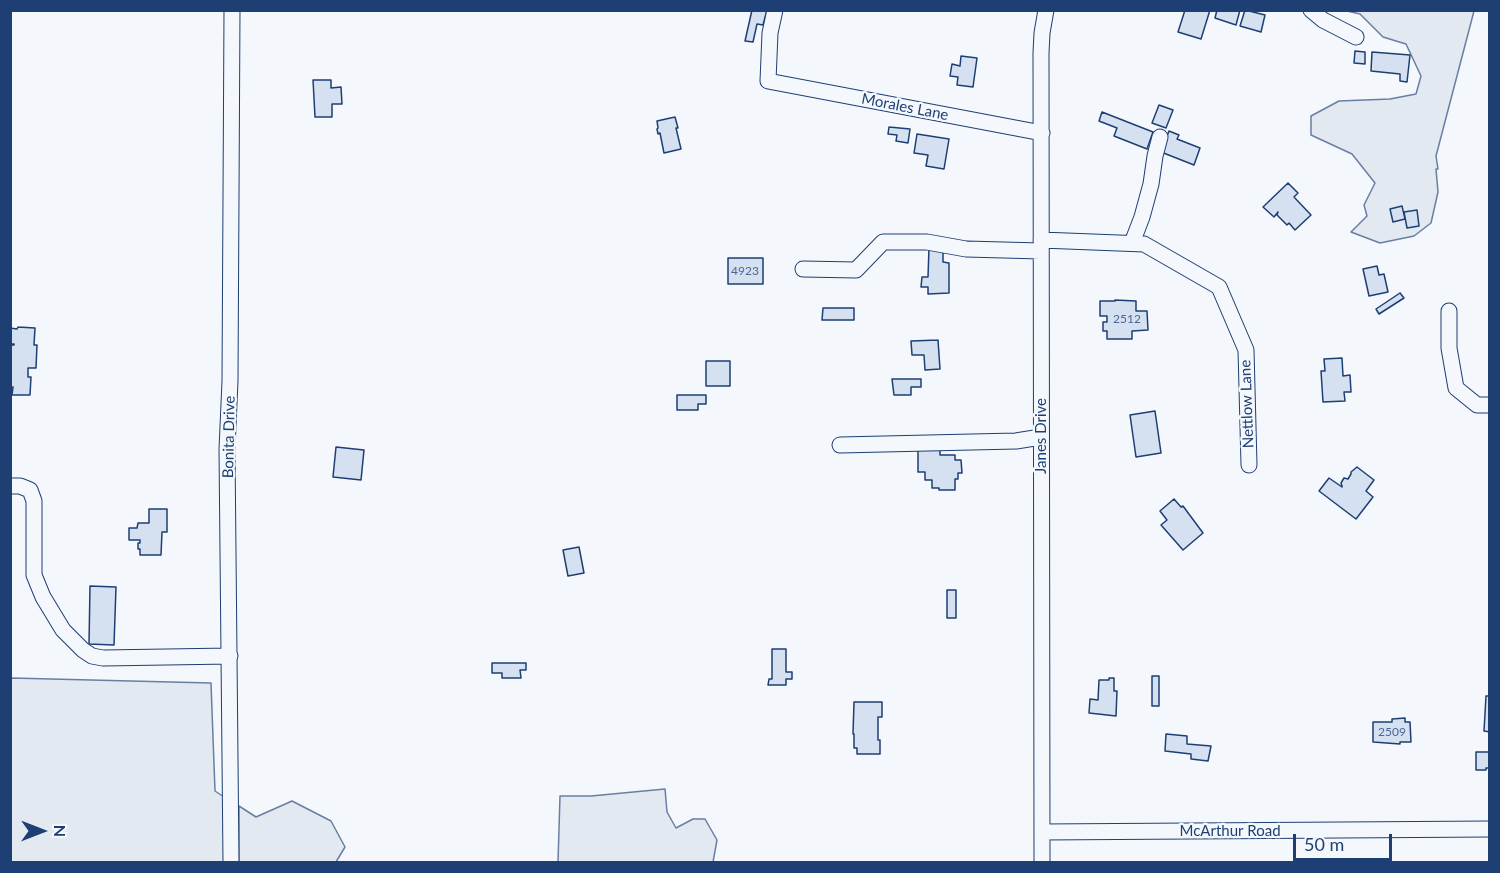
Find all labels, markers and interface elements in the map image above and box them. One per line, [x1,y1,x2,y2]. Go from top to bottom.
street label: Morales Lane [860,90,950,124]
house number: 4923 [731,264,759,278]
house number: 2512 [1113,312,1141,326]
street label: Nettlow Lane [1236,360,1258,448]
street label: Bonita Drive [219,396,239,478]
street label: Janes Drive [1032,398,1050,474]
house number: 2509 [1378,725,1406,739]
north arrow [12,801,72,861]
street label: McArthur Road [1179,822,1281,840]
scale bar [1296,822,1395,860]
text: N [51,825,70,837]
text: 50 m [1304,833,1344,855]

